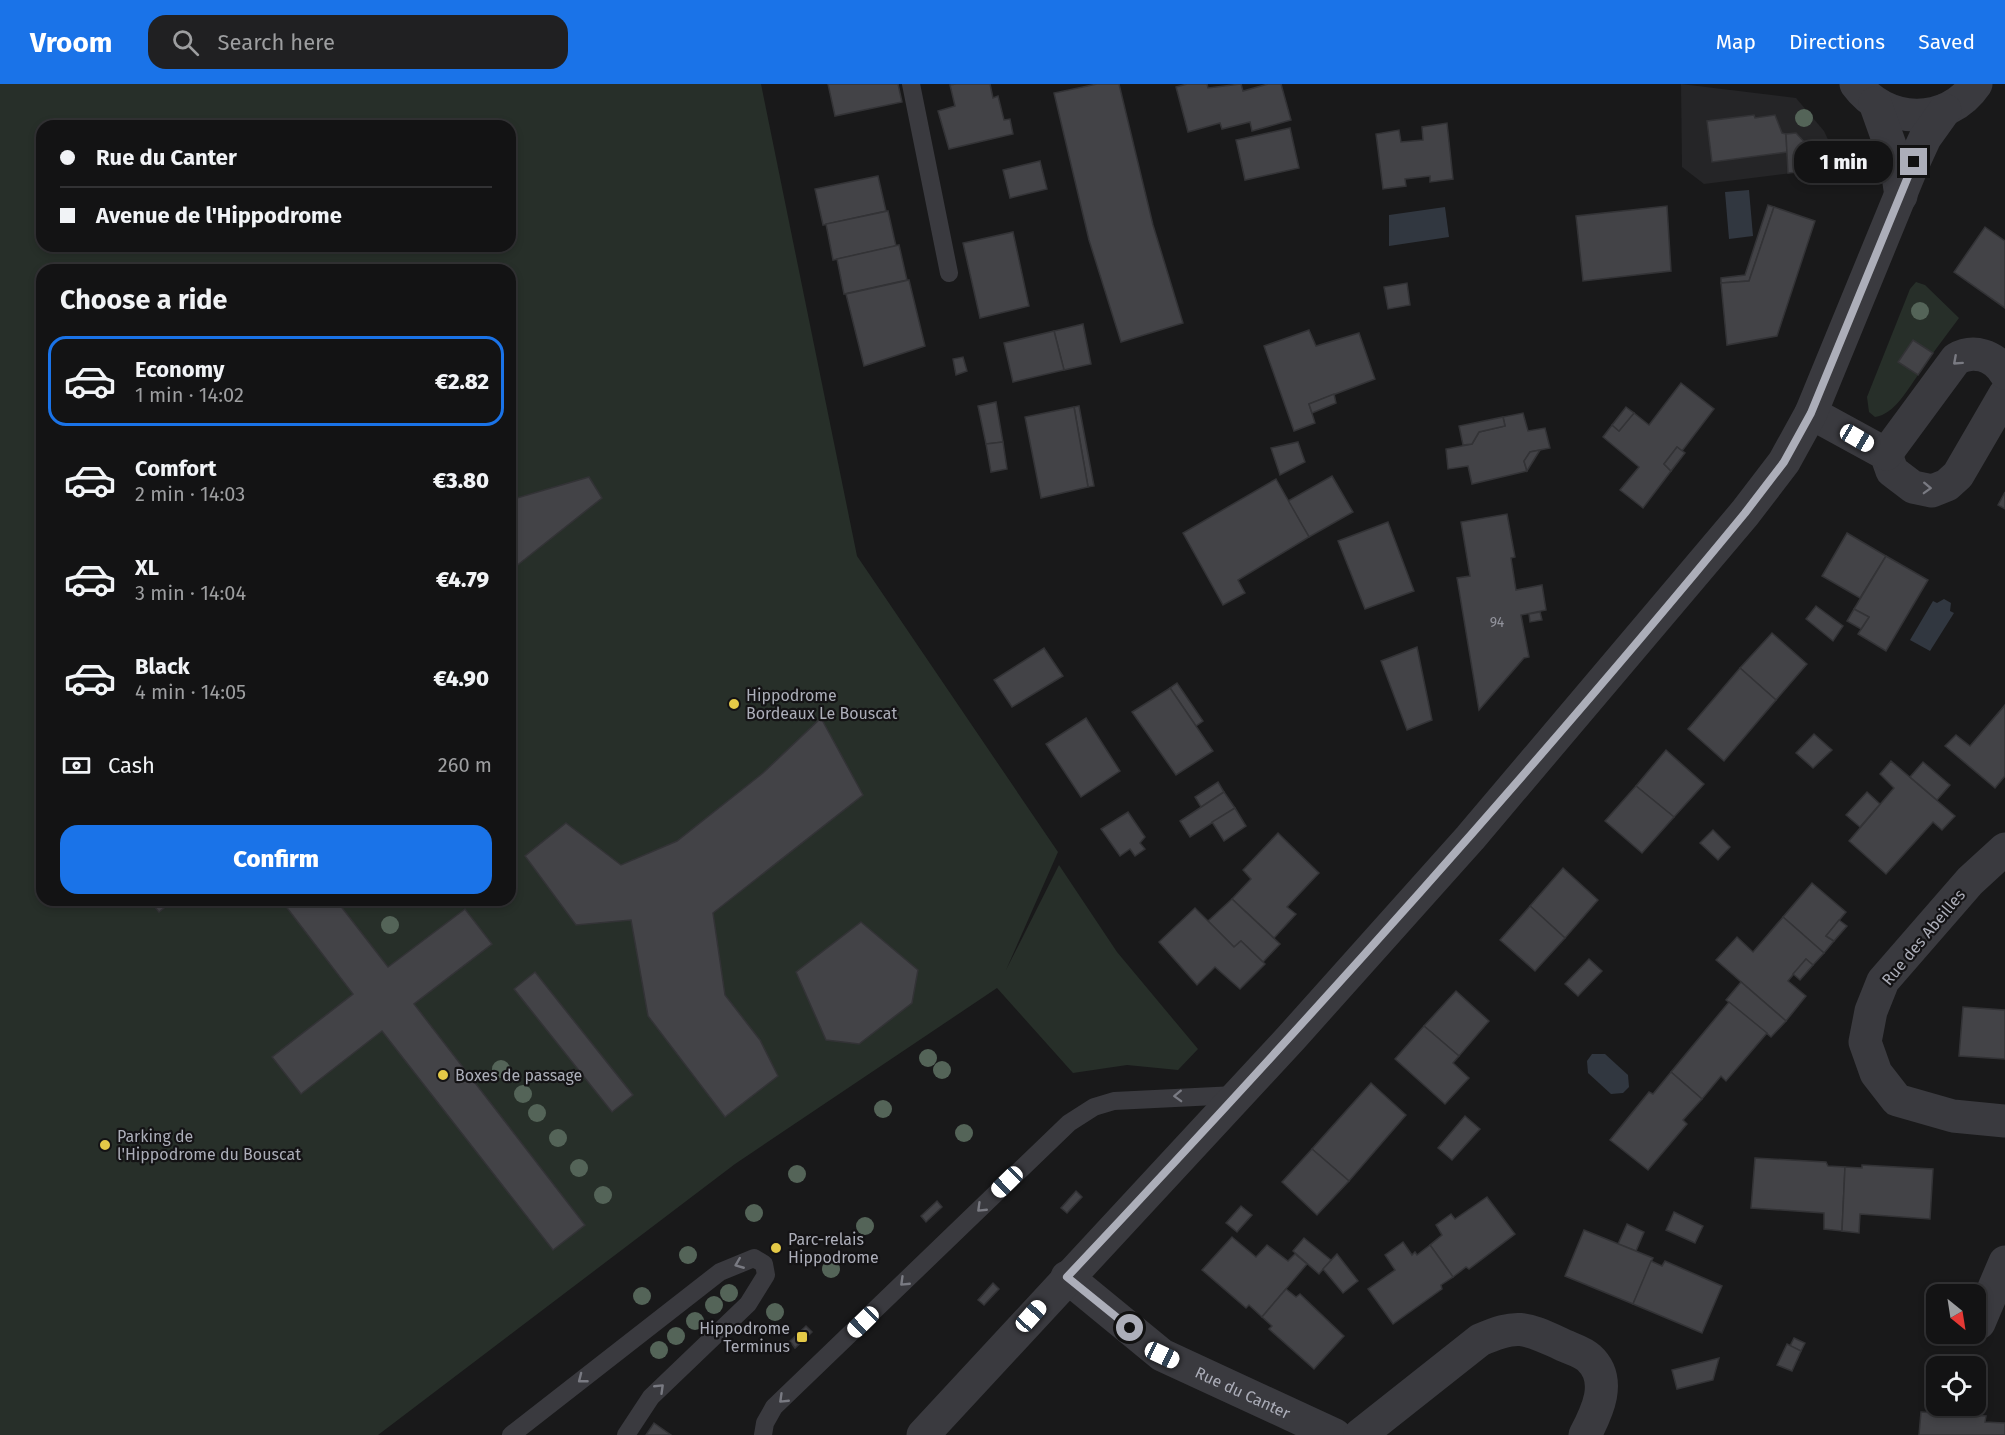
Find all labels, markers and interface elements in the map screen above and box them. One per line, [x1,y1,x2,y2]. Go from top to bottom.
search box [148,15,568,69]
text: Vroom [30,26,112,59]
icon: search [169,26,202,59]
text: Search here [217,29,335,56]
text: Map [1716,29,1756,55]
text: Directions [1789,29,1885,55]
text: Saved [1918,29,1975,55]
callout: 1 min [1794,141,1893,183]
text: Rue du Canter [96,144,237,171]
route end [1900,148,1927,175]
text: 1 min [1820,150,1867,174]
text: Avenue de l'Hippodrome [96,202,342,229]
text: Choose a ride [60,284,227,316]
icon: car [63,354,117,408]
one-way arrow [1953,354,1963,365]
text: Economy [135,356,224,383]
text: €2.82 [435,368,489,395]
text: 1 min · 14:02 [135,383,244,407]
car [1837,421,1877,455]
icon: car [63,453,117,507]
text: Comfort [135,455,216,482]
text: €3.80 [433,467,489,494]
text: 2 min · 14:03 [135,482,245,506]
one-way arrow [1923,482,1932,495]
icon: car [63,552,117,606]
text: XL [135,554,159,581]
text: €4.79 [436,566,489,593]
text: 3 min · 14:04 [135,581,246,605]
house number: 94 [1490,614,1505,631]
icon: car [63,651,117,705]
text: Black [135,653,190,680]
text: €4.90 [433,665,489,692]
text: 4 min · 14:05 [135,680,246,704]
place label: Hippodrome Bordeaux Le Bouscat [746,686,897,723]
marker: Hippodrome Bordeaux Le Bouscat [727,697,741,711]
icon: cash [60,749,93,782]
text: Cash [108,752,155,779]
text: 260 m [438,753,492,777]
button: Confirm [60,825,492,894]
street label: Rue des Abeilles [1878,885,1969,989]
place label: Boxes de passage [455,1066,582,1085]
marker: Boxes de passage [436,1068,450,1082]
one-way arrow [1173,1090,1182,1103]
place label: Parking de l'Hippodrome du Bouscat [117,1127,301,1164]
marker: Parking de l'Hippodrome du Bouscat [98,1138,112,1152]
car [988,1163,1026,1201]
one-way arrow [977,1201,987,1212]
place label: Parc-relais Hippodrome [788,1230,879,1267]
marker: Parc-relais Hippodrome [769,1241,783,1255]
one-way arrow [734,1257,745,1269]
one-way arrow [900,1275,910,1286]
north arrow [1926,1284,1986,1344]
map controls [1926,1284,1986,1416]
car [1012,1297,1050,1335]
car [844,1303,882,1341]
route start [1116,1314,1143,1341]
place label: Hippodrome Terminus [699,1319,790,1356]
marker: Hippodrome Terminus [795,1330,809,1344]
car [1142,1339,1182,1371]
button: locate [1926,1356,1986,1416]
street label: Rue du Canter [1192,1363,1294,1423]
one-way arrow [578,1372,589,1383]
one-way arrow [654,1384,664,1395]
one-way arrow [779,1392,789,1403]

